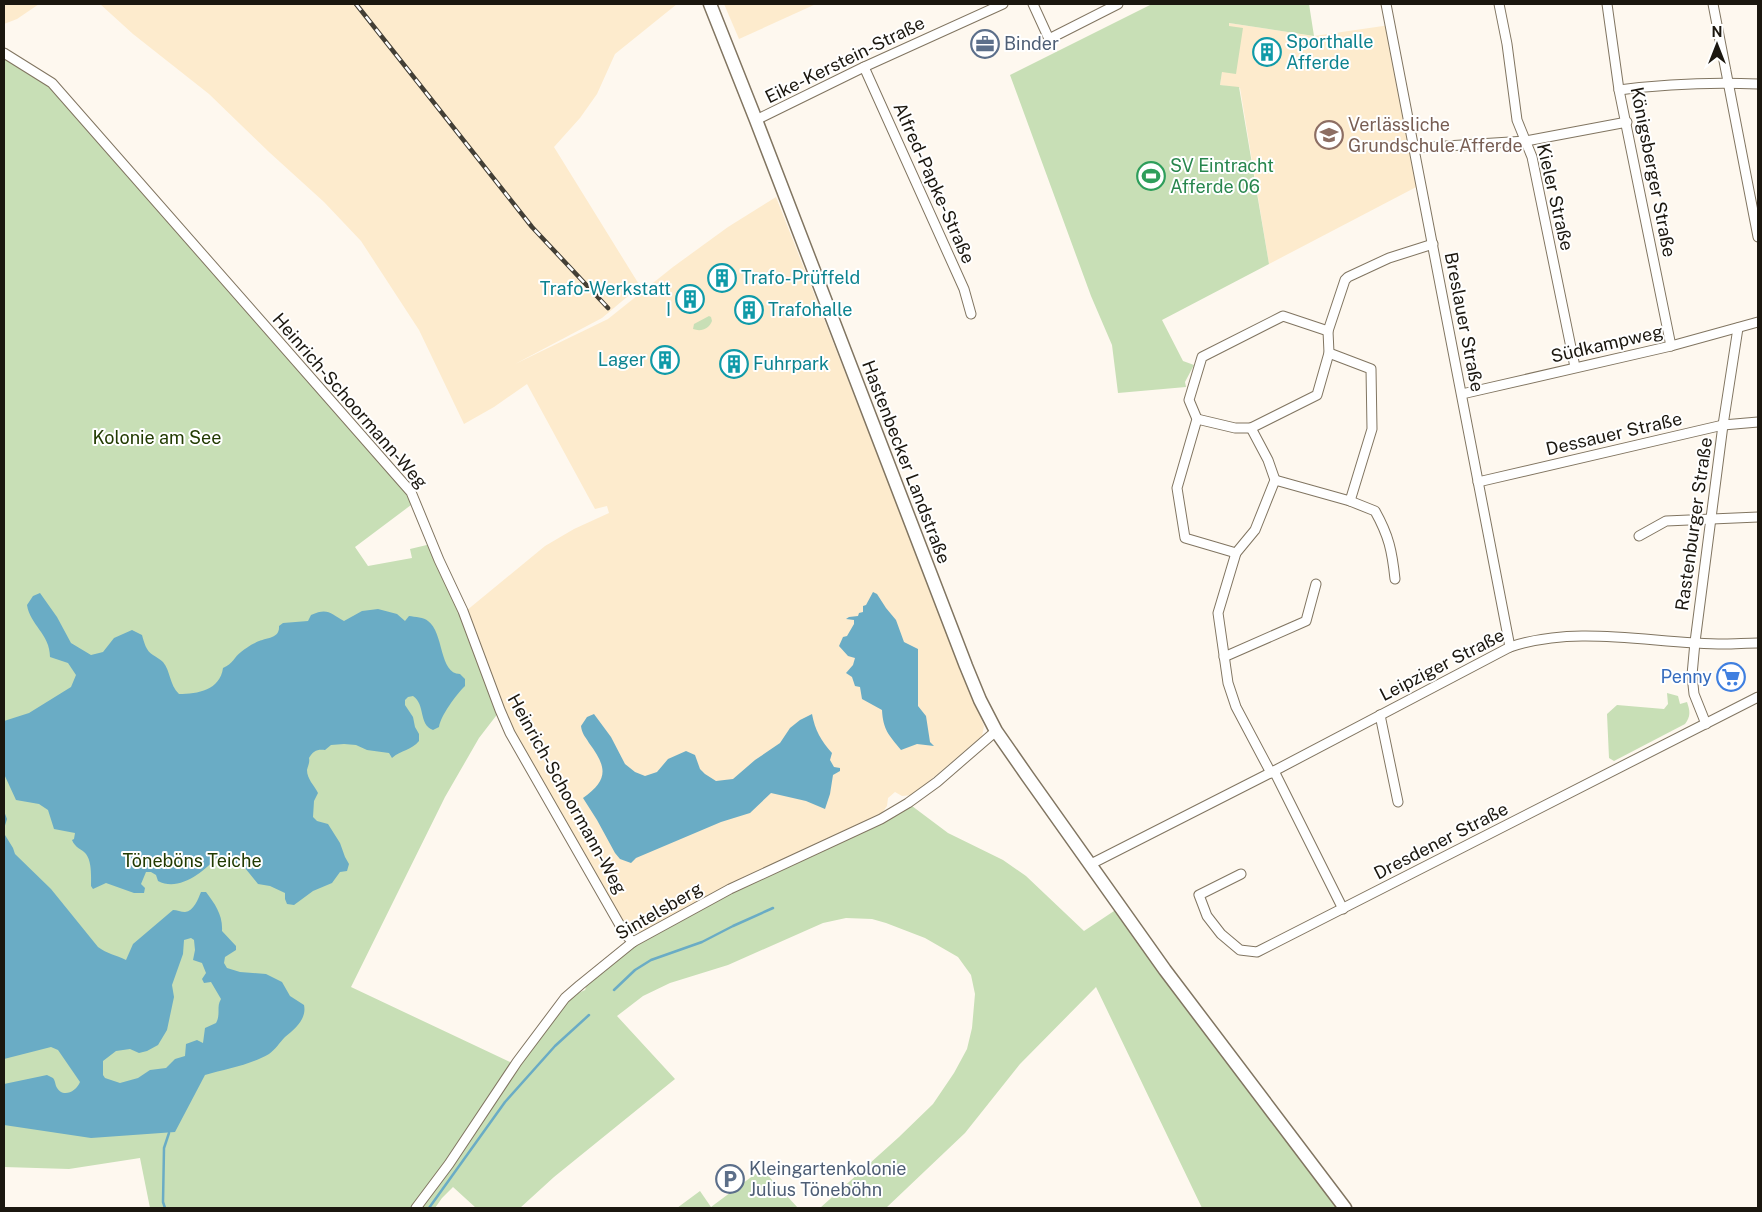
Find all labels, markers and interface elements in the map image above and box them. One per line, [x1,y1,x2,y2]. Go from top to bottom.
street label: Eike-Kerstein-Straße [762,12,928,107]
north arrow [1692,20,1742,70]
text: N [1712,24,1722,40]
office icon: Binder [970,29,1000,59]
place label: Sporthalle Afferde [1286,31,1373,73]
place label: Binder [1004,33,1059,54]
building icon: Sporthalle Afferde [1252,37,1282,67]
street label: Königsberger Straße [1627,85,1680,259]
street label: Alfred-Papke-Straße [889,99,979,267]
place label: Verlässliche Grundschule Afferde [1348,114,1523,156]
school or university icon: Verlässliche Grundschule Afferde [1314,120,1344,150]
street label: Kieler Straße [1533,141,1578,253]
place label: SV Eintracht Afferde 06 [1170,155,1274,197]
sports icon: SV Eintracht Afferde 06 [1136,161,1166,191]
street label: Breslauer Straße [1441,250,1488,393]
building icon: Trafo-Prüffeld [707,263,737,293]
place label: Trafo-Prüffeld [741,267,860,288]
place label: Trafo-Werkstatt I [540,278,671,320]
building icon: Trafo-Werkstatt I [675,284,705,314]
building icon: Trafohalle [734,295,764,325]
place label: Trafohalle [768,299,852,320]
street label: Heinrich-Schoormann-Weg [268,309,432,493]
street label: Südkampweg [1549,320,1665,367]
building icon: Lager [650,345,680,375]
place label: Lager [598,349,646,370]
building icon: Fuhrpark [719,349,749,379]
place label: Fuhrpark [753,353,829,374]
street label: Hastenbecker Landstraße [858,357,955,567]
street label: Dessauer Straße [1544,408,1684,459]
park label: Kolonie am See [93,427,221,448]
street label: Rastenburger Straße [1671,436,1716,612]
street label: Leipziger Straße [1376,624,1508,705]
supermarket icon: Penny [1716,662,1746,692]
place label: Penny [1660,666,1712,687]
street label: Heinrich-Schoormann-Weg [504,690,631,898]
street label: Dresdener Straße [1370,798,1511,883]
park label: Töneböns Teiche [122,850,262,871]
street label: Sintelsberg [612,877,706,944]
place label: Kleingartenkolonie Julius Töneböhn [749,1158,907,1200]
parking icon: Kleingartenkolonie Julius Töneböhn [715,1164,745,1194]

